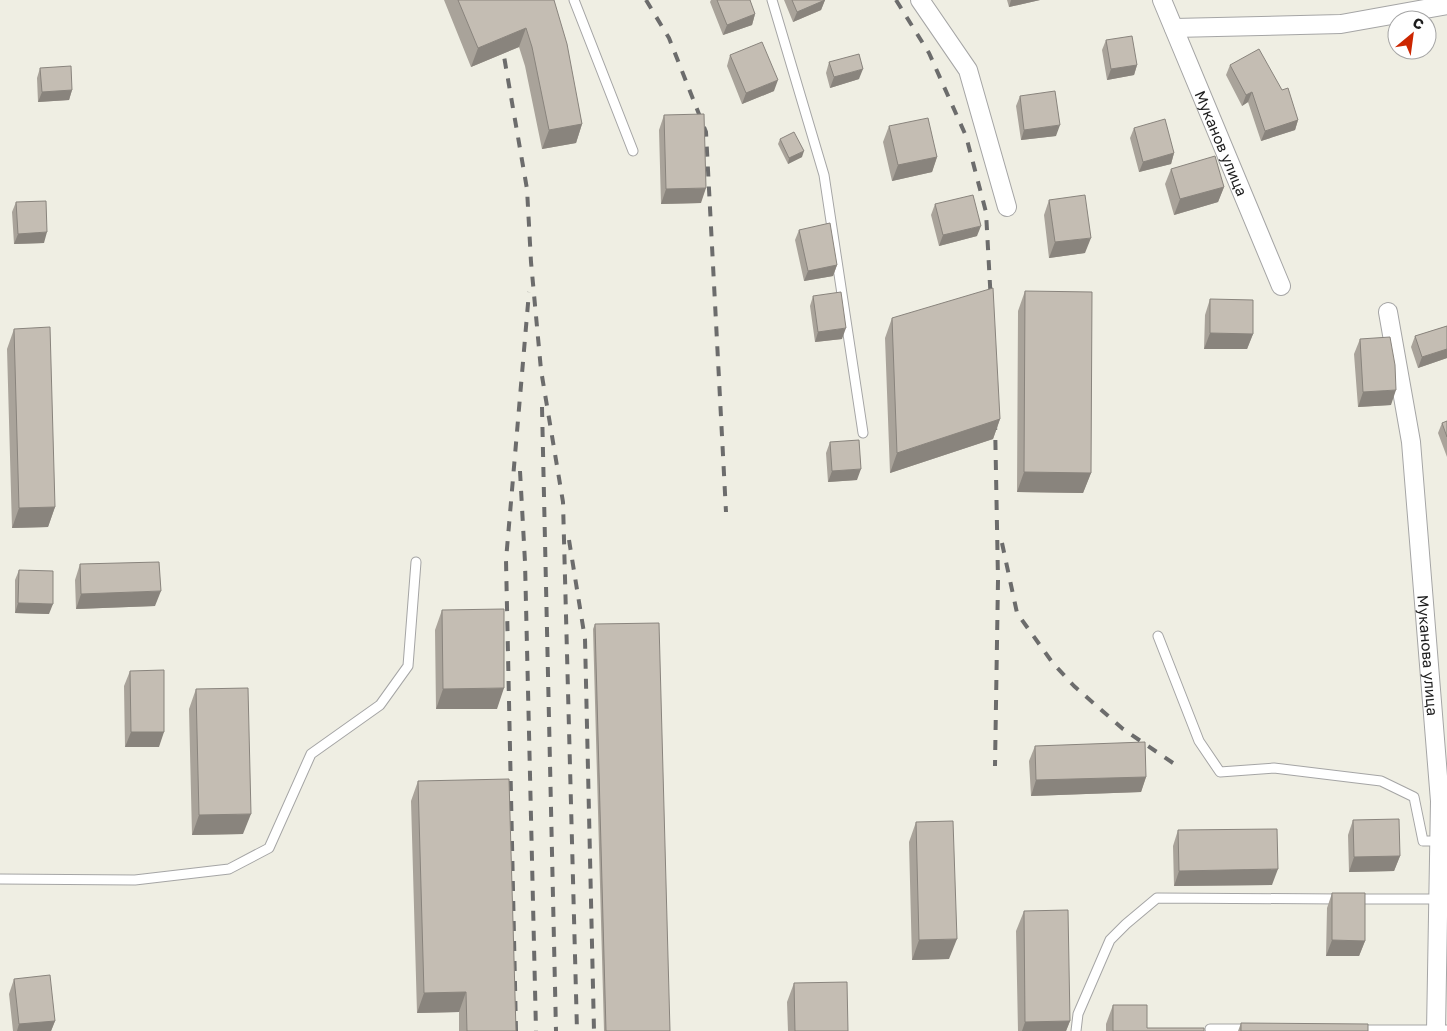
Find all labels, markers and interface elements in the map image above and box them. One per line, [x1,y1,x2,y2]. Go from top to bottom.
north arrow [1387,10,1437,60]
text: С [1410,13,1427,33]
street label: Муканов улица [1192,88,1251,199]
street label: Муканова улица [1414,594,1442,716]

